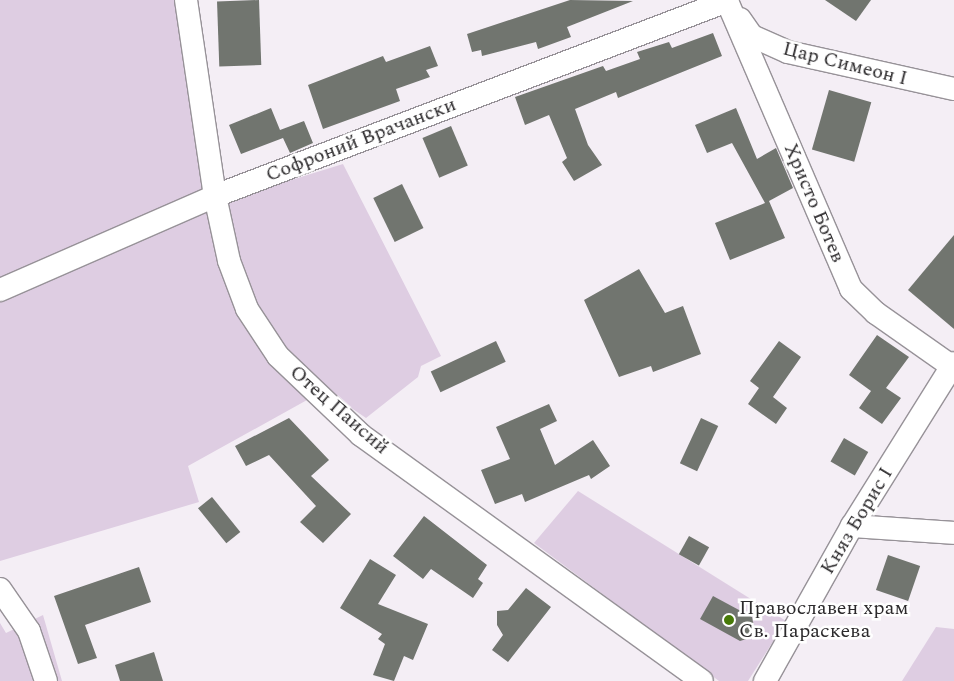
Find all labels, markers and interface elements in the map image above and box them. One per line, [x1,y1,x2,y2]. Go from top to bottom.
street label: Цар Симеон I [780,37,910,91]
street label: Софроний Врачански [263,93,459,187]
street label: Христо Ботев [778,140,850,266]
street label: Отец Паисий [285,360,393,460]
street label: Княз Борис I [816,463,898,579]
place label: Православен храм Св. Параскева [739,596,909,643]
marker: Православен храм Св. Параскева [723,614,735,626]

